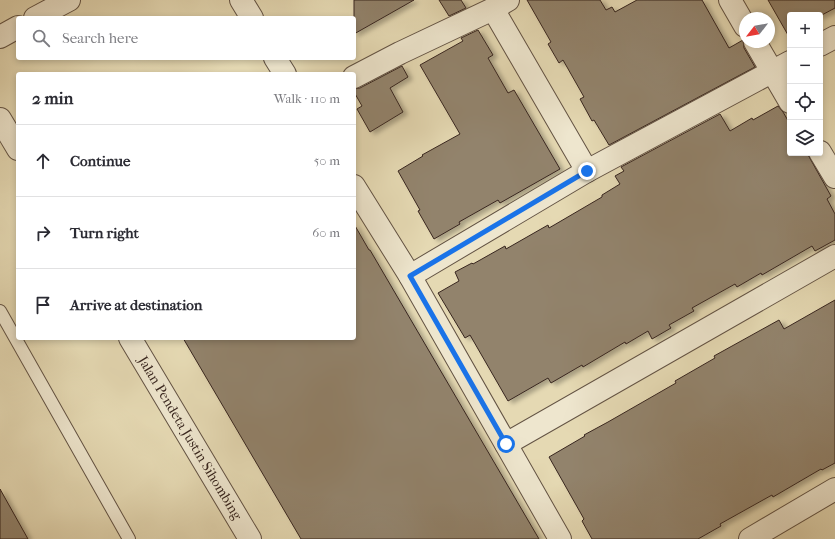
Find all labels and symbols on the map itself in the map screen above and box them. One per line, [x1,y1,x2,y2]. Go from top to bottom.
north arrow [739,12,775,48]
route end [578,162,596,180]
street label: Jalan Pendeta Justin Sihombing [134,352,246,523]
route start [497,435,515,453]

